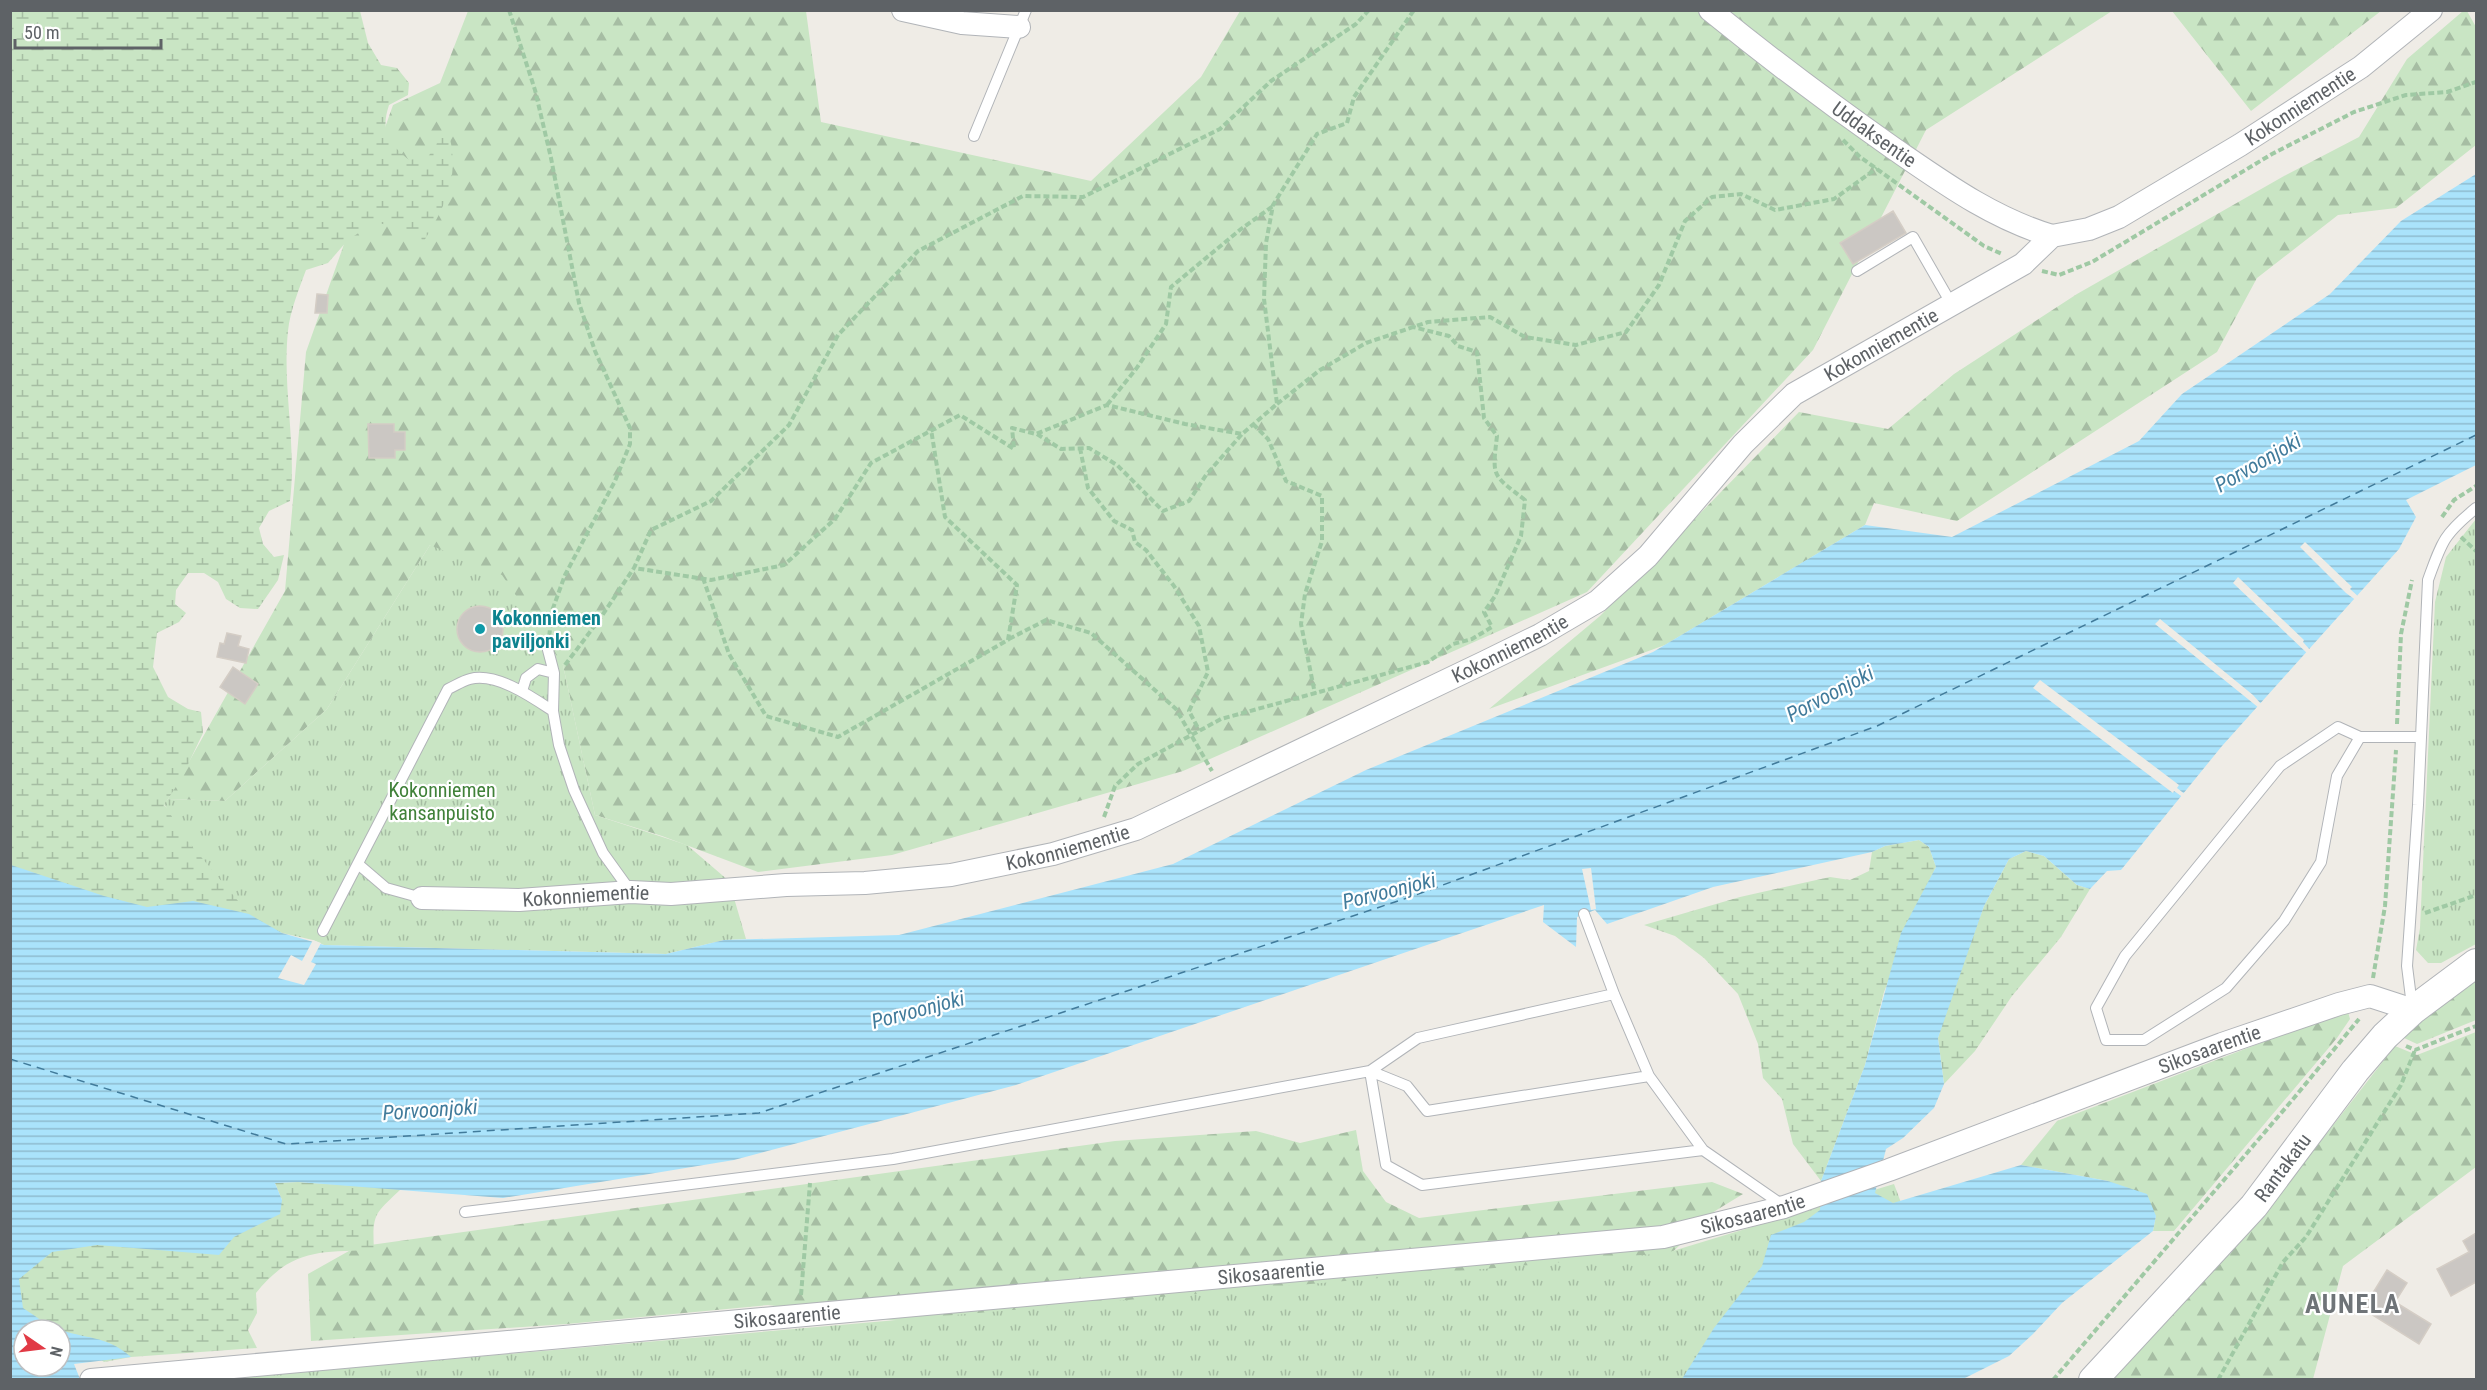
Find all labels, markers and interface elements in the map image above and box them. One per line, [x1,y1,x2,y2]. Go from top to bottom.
scale bar [15,12,160,50]
text: 50 m [24,22,59,43]
street label: Kokonniementie [2240,62,2360,151]
street label: Uddaksentie [1827,96,1921,172]
street label: Kokonniementie [1820,303,1942,386]
water label: Porvoonjoki [2211,429,2306,497]
place label: Kokonniemen paviljonki [492,606,601,653]
street label: Kokonniementie [1448,609,1572,688]
marker: Kokonniemen paviljonki [473,622,487,636]
water label: Porvoonjoki [1782,661,1878,727]
park label: Kokonniemen kansanpuisto [388,778,496,825]
street label: Kokonniementie [1004,820,1132,875]
water label: Porvoonjoki [1340,868,1438,914]
street label: Kokonniementie [522,880,650,912]
water label: Porvoonjoki [869,986,967,1034]
street label: Sikosaarentie [2155,1020,2264,1079]
water label: Porvoonjoki [382,1095,479,1125]
street label: Rantakatu [2249,1129,2316,1207]
street label: Sikosaarentie [1698,1189,1808,1239]
street label: Sikosaarentie [1217,1256,1326,1289]
district label: AUNELA [2305,1289,2401,1319]
street label: Sikosaarentie [733,1300,842,1333]
north arrow [12,1318,72,1378]
text: N [46,1344,66,1359]

